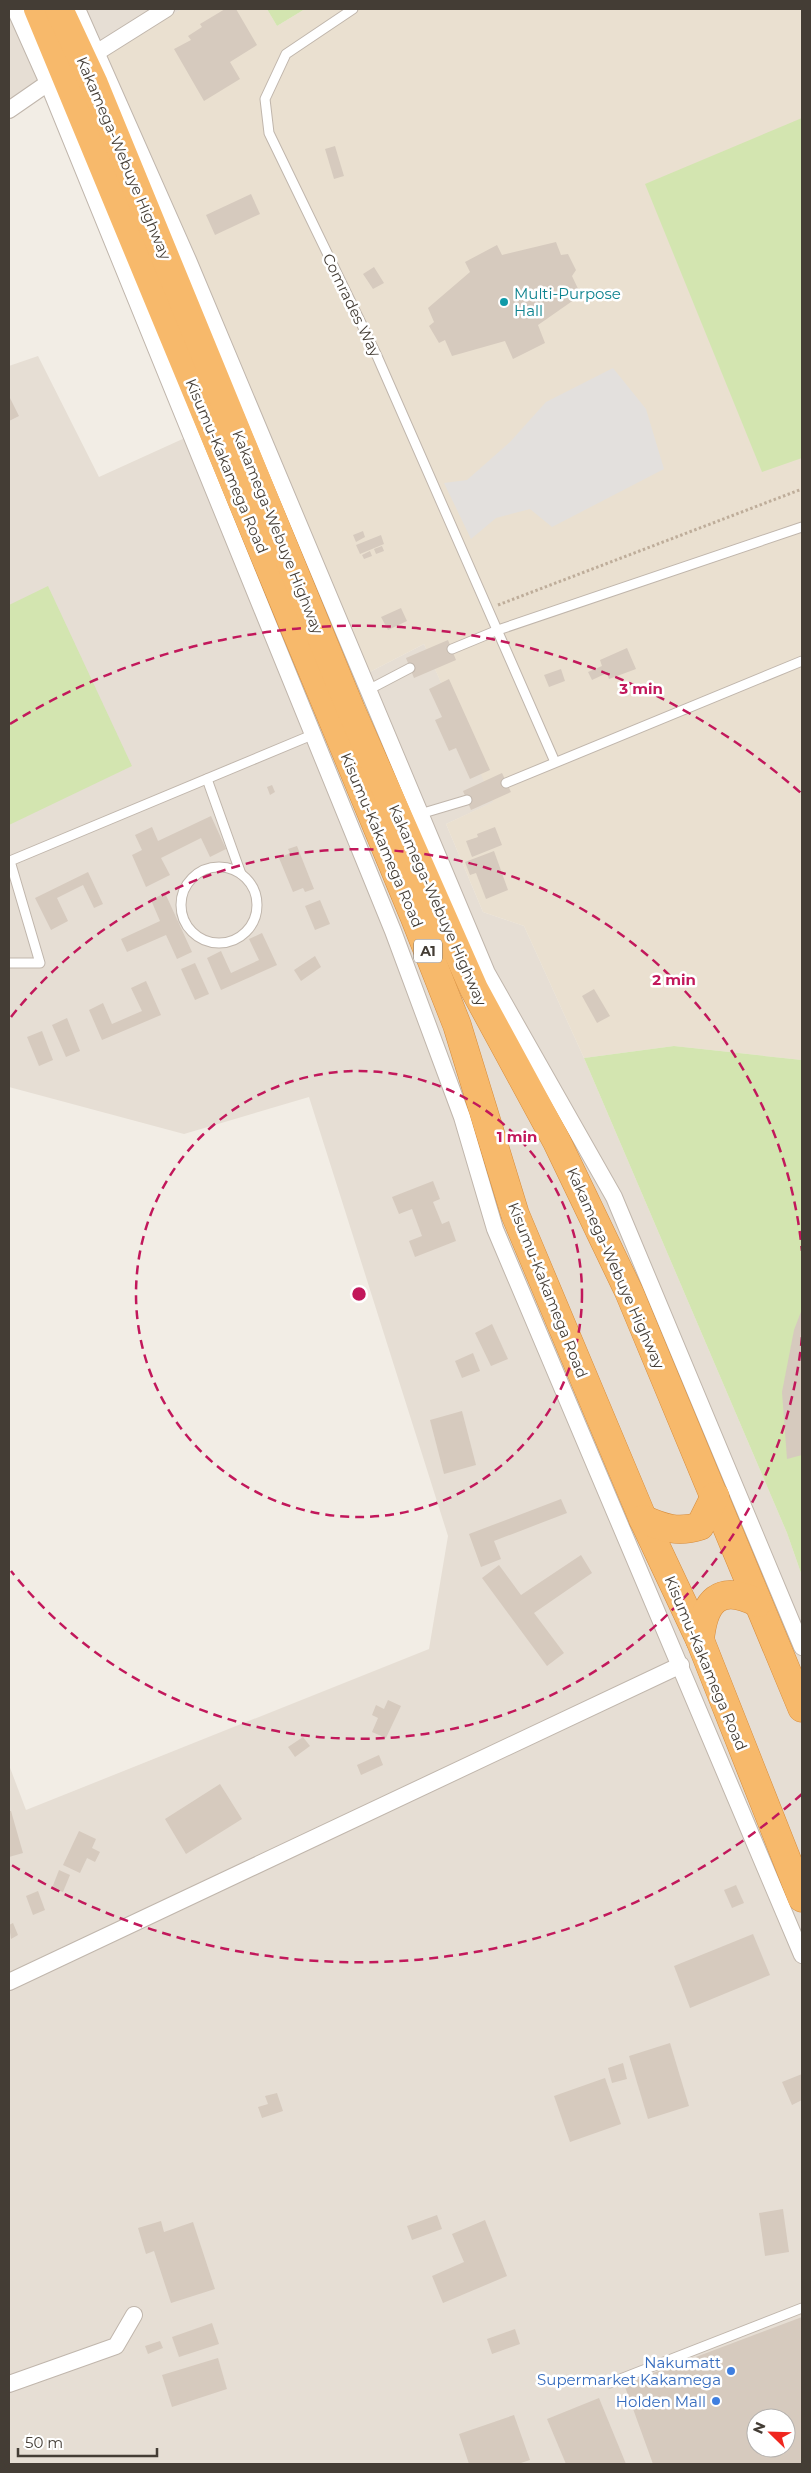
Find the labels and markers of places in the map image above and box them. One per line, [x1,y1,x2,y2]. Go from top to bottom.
place label: Multi-Purpose Hall [514,284,621,320]
marker: Multi-Purpose Hall [498,296,510,308]
centre of rings [350,1285,368,1303]
place label: Nakumatt Supermarket Kakamega [537,2353,721,2389]
marker: Nakumatt Supermarket Kakamega [725,2365,737,2377]
place label: Holden Mall [616,2392,706,2411]
marker: Holden Mall [710,2395,722,2407]

